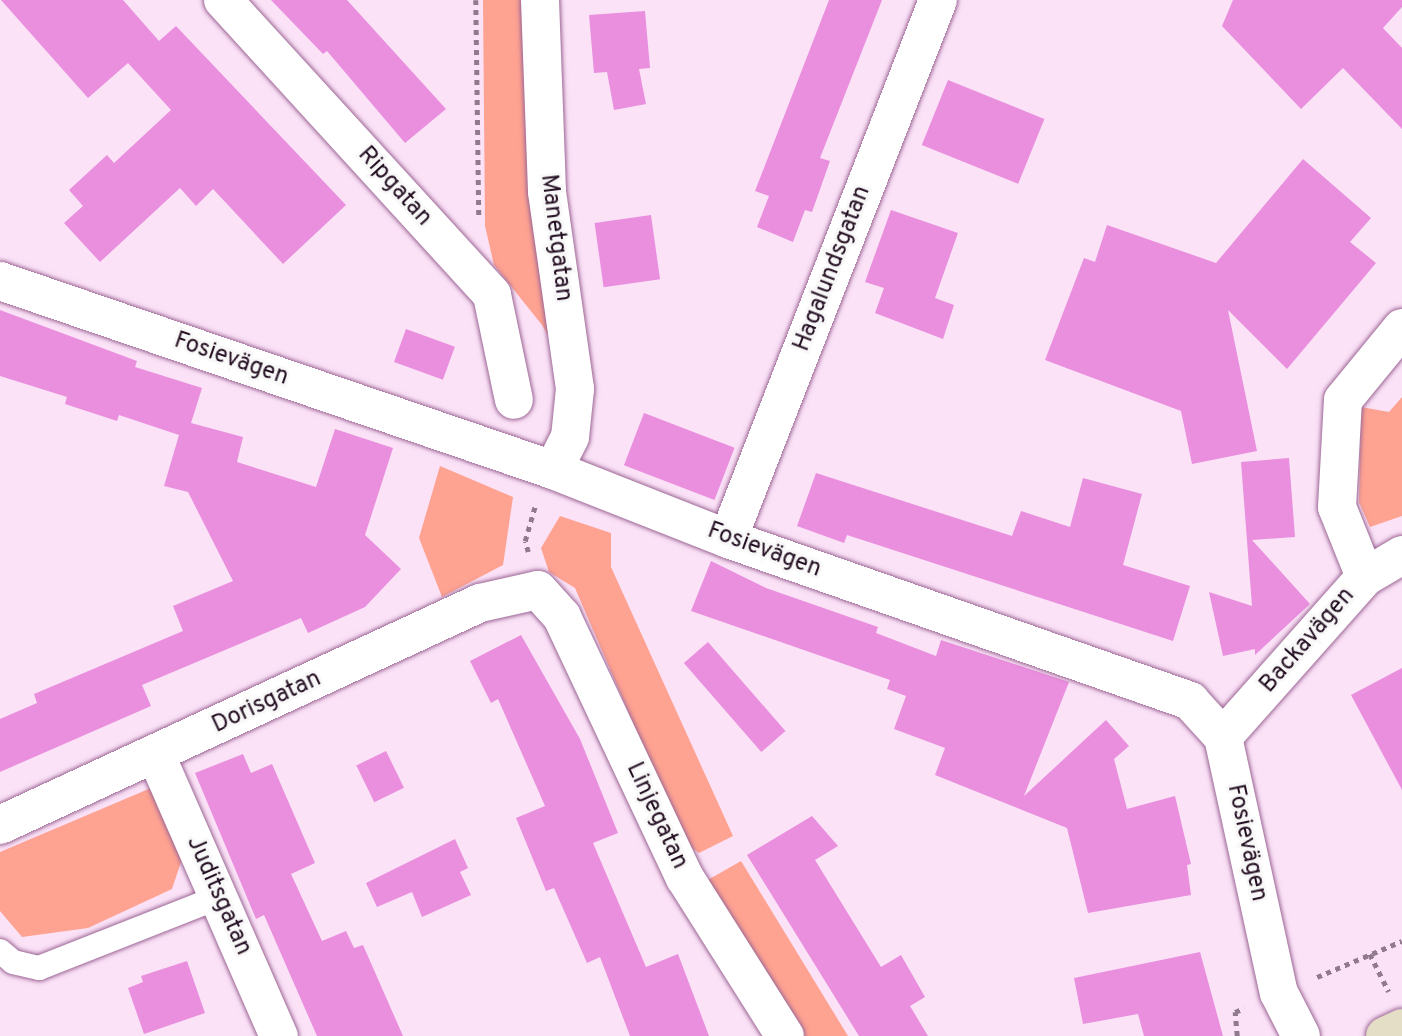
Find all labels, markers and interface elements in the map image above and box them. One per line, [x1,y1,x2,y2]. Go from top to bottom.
street label: Ripgatan [351,141,437,233]
street label: Manetgatan [533,173,577,303]
street label: Hagalundsgatan [788,182,878,356]
street label: Fosievägen [170,327,292,393]
street label: Fosievägen [703,517,825,585]
street label: Backavägen [1254,582,1362,700]
street label: Dorisgatan [208,665,326,741]
street label: Linjegatan [619,758,693,874]
street label: Fosievägen [1220,782,1272,904]
street label: Juditsgatan [179,832,257,960]

